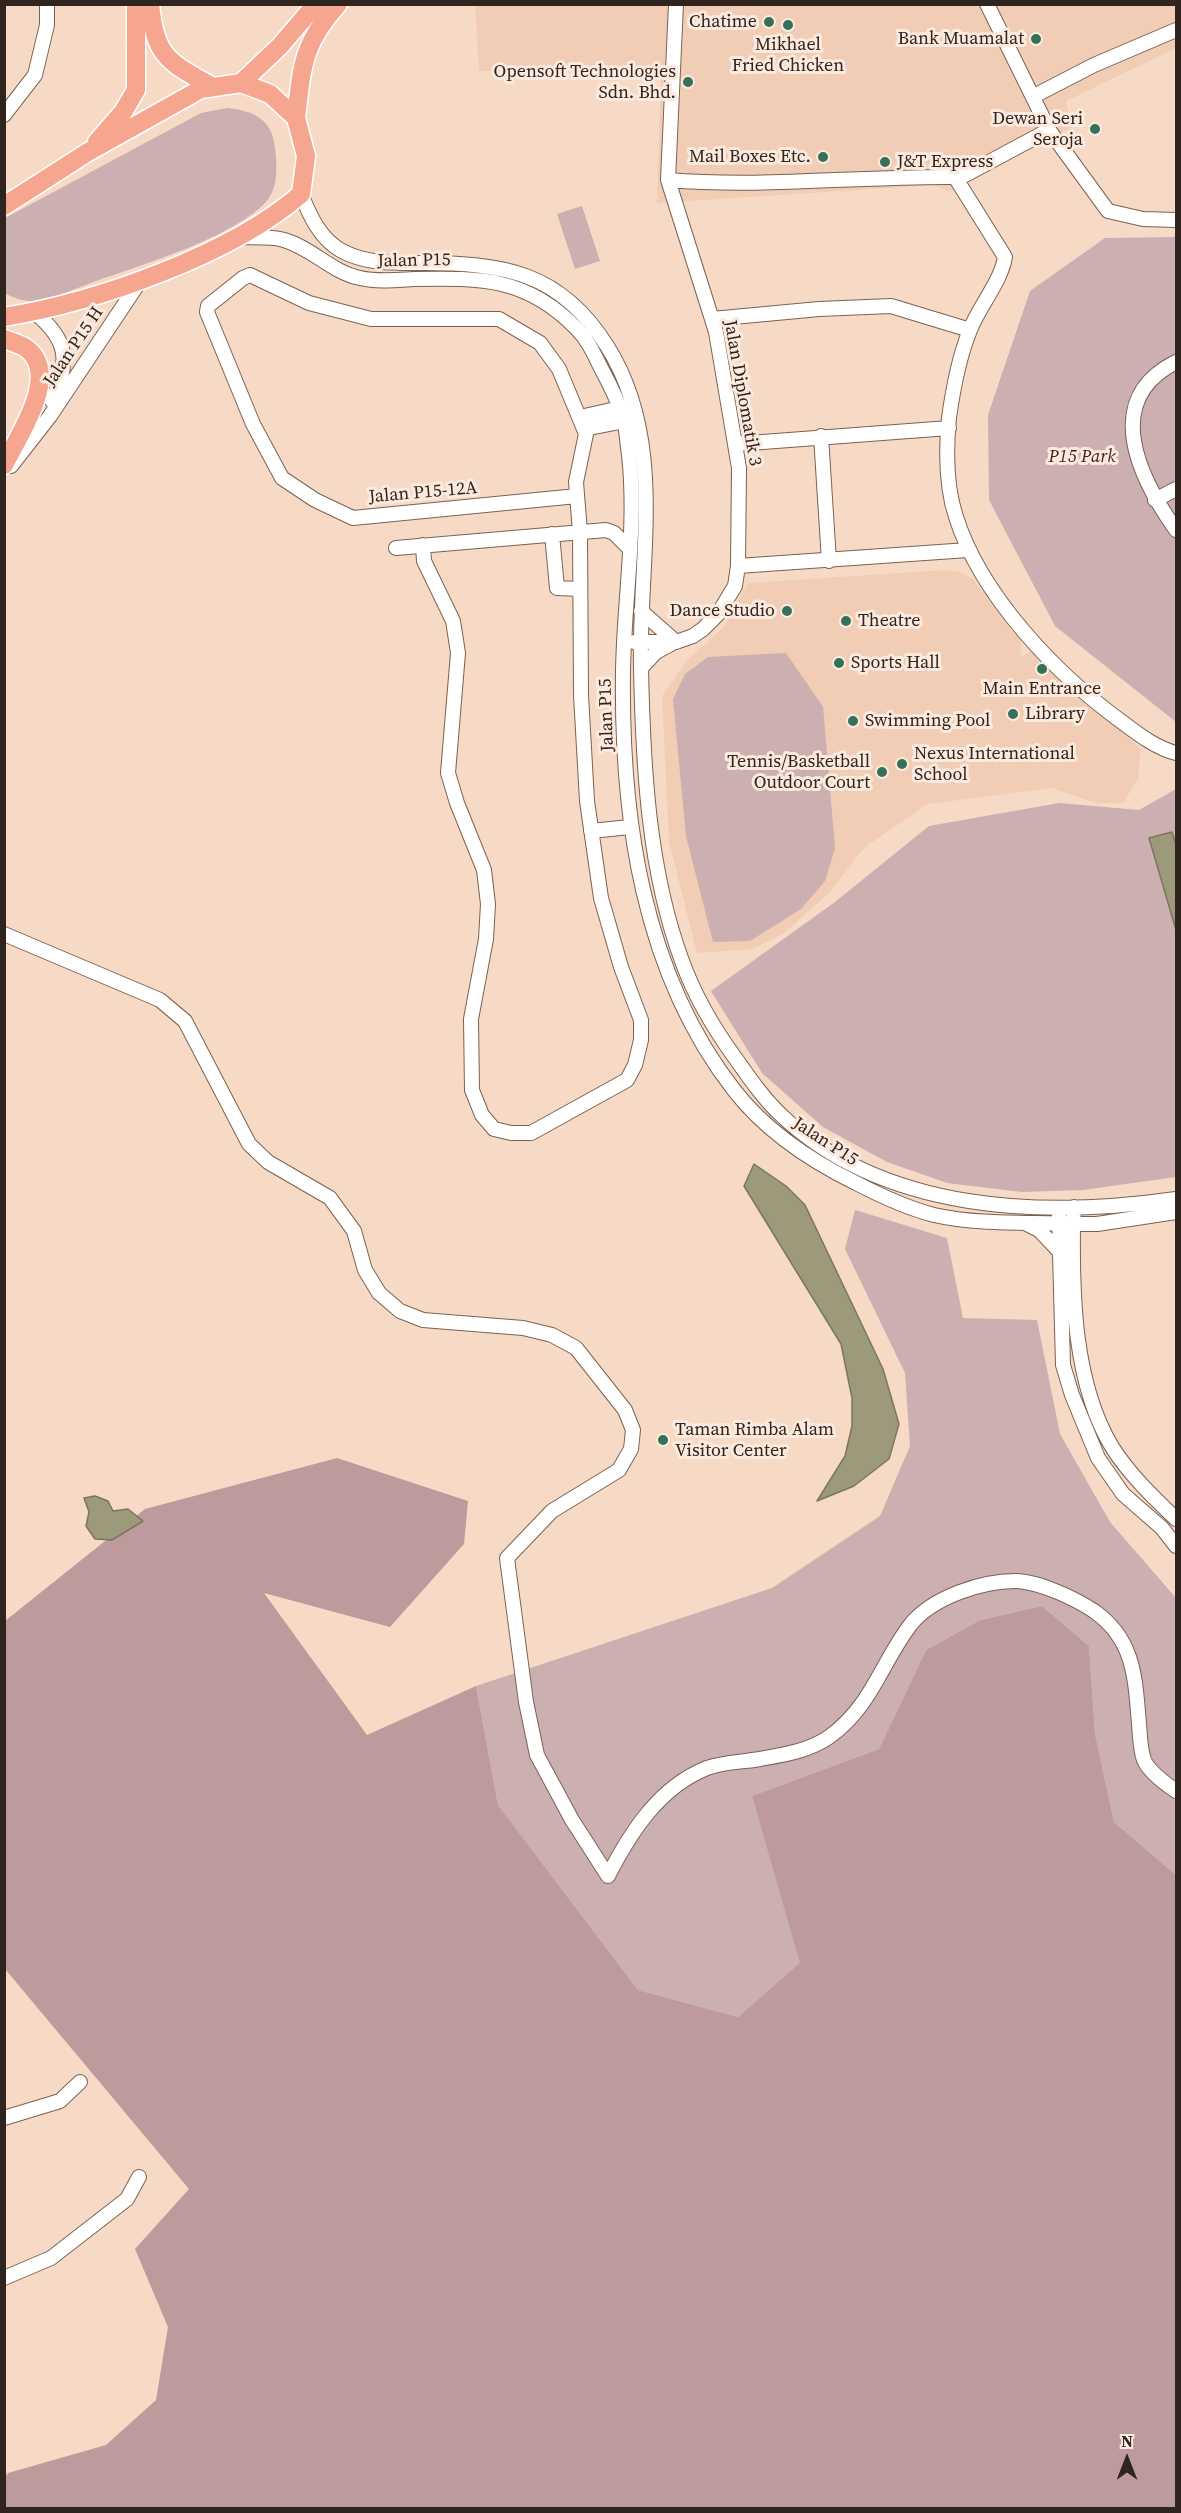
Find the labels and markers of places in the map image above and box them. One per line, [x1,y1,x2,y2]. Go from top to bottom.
place label: Chatime [689,11,757,33]
marker: Chatime [762,15,776,29]
marker: Mikhael Fried Chicken [781,18,795,32]
place label: Bank Muamalat [898,28,1024,50]
marker: Bank Muamalat [1029,32,1043,46]
place label: Mikhael Fried Chicken [732,34,844,76]
place label: Opensoft Technologies Sdn. Bhd. [493,61,676,104]
marker: Opensoft Technologies Sdn. Bhd. [681,75,695,89]
place label: Dewan Seri Seroja [992,108,1083,150]
marker: Dewan Seri Seroja [1088,122,1102,136]
place label: Mail Boxes Etc. [689,146,811,168]
marker: Mail Boxes Etc. [816,150,830,164]
place label: J&T Express [897,151,993,173]
marker: J&T Express [878,155,892,169]
place label: Dance Studio [669,600,775,622]
marker: Dance Studio [780,604,794,618]
place label: Theatre [858,610,920,632]
marker: Theatre [839,614,853,628]
place label: Sports Hall [851,652,940,674]
marker: Sports Hall [832,656,846,670]
marker: Main Entrance [1035,662,1049,676]
place label: Main Entrance [983,678,1101,700]
place label: Library [1025,703,1085,725]
marker: Library [1006,707,1020,721]
place label: Swimming Pool [865,710,990,732]
marker: Swimming Pool [846,714,860,728]
place label: Nexus International School [914,743,1075,786]
place label: Tennis/Basketball Outdoor Court [727,751,870,794]
marker: Nexus International School [895,757,909,771]
marker: Tennis/Basketball Outdoor Court [875,765,889,779]
place label: Taman Rimba Alam Visitor Center [675,1419,834,1462]
marker: Taman Rimba Alam Visitor Center [656,1433,670,1447]

